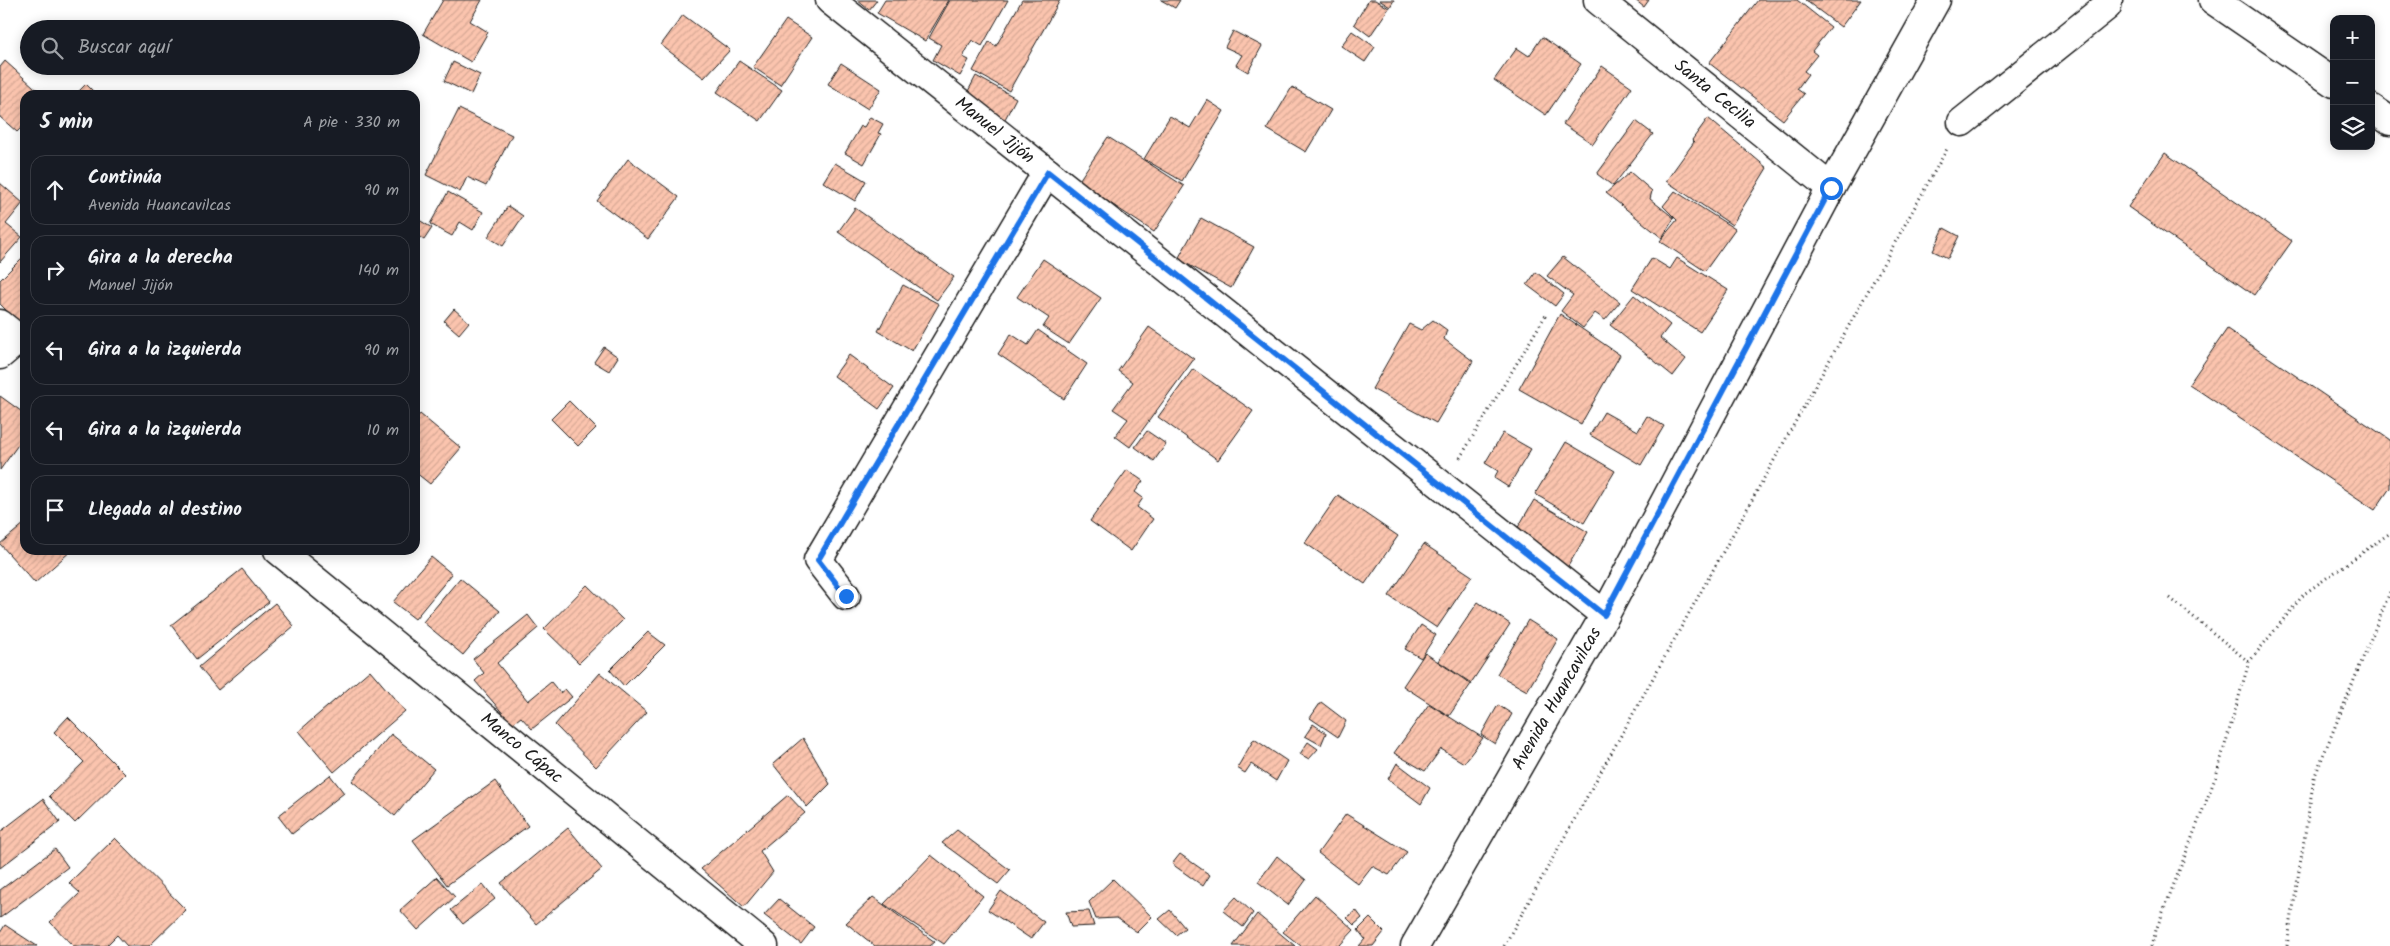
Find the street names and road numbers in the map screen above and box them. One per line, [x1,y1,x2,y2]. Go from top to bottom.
street label: Santa Cecilia [1667,52,1762,136]
street label: Manuel Jijón [948,89,1041,172]
street label: Avenida Huancavilcas [1504,622,1610,776]
street label: Manco Cápac [473,706,569,791]

